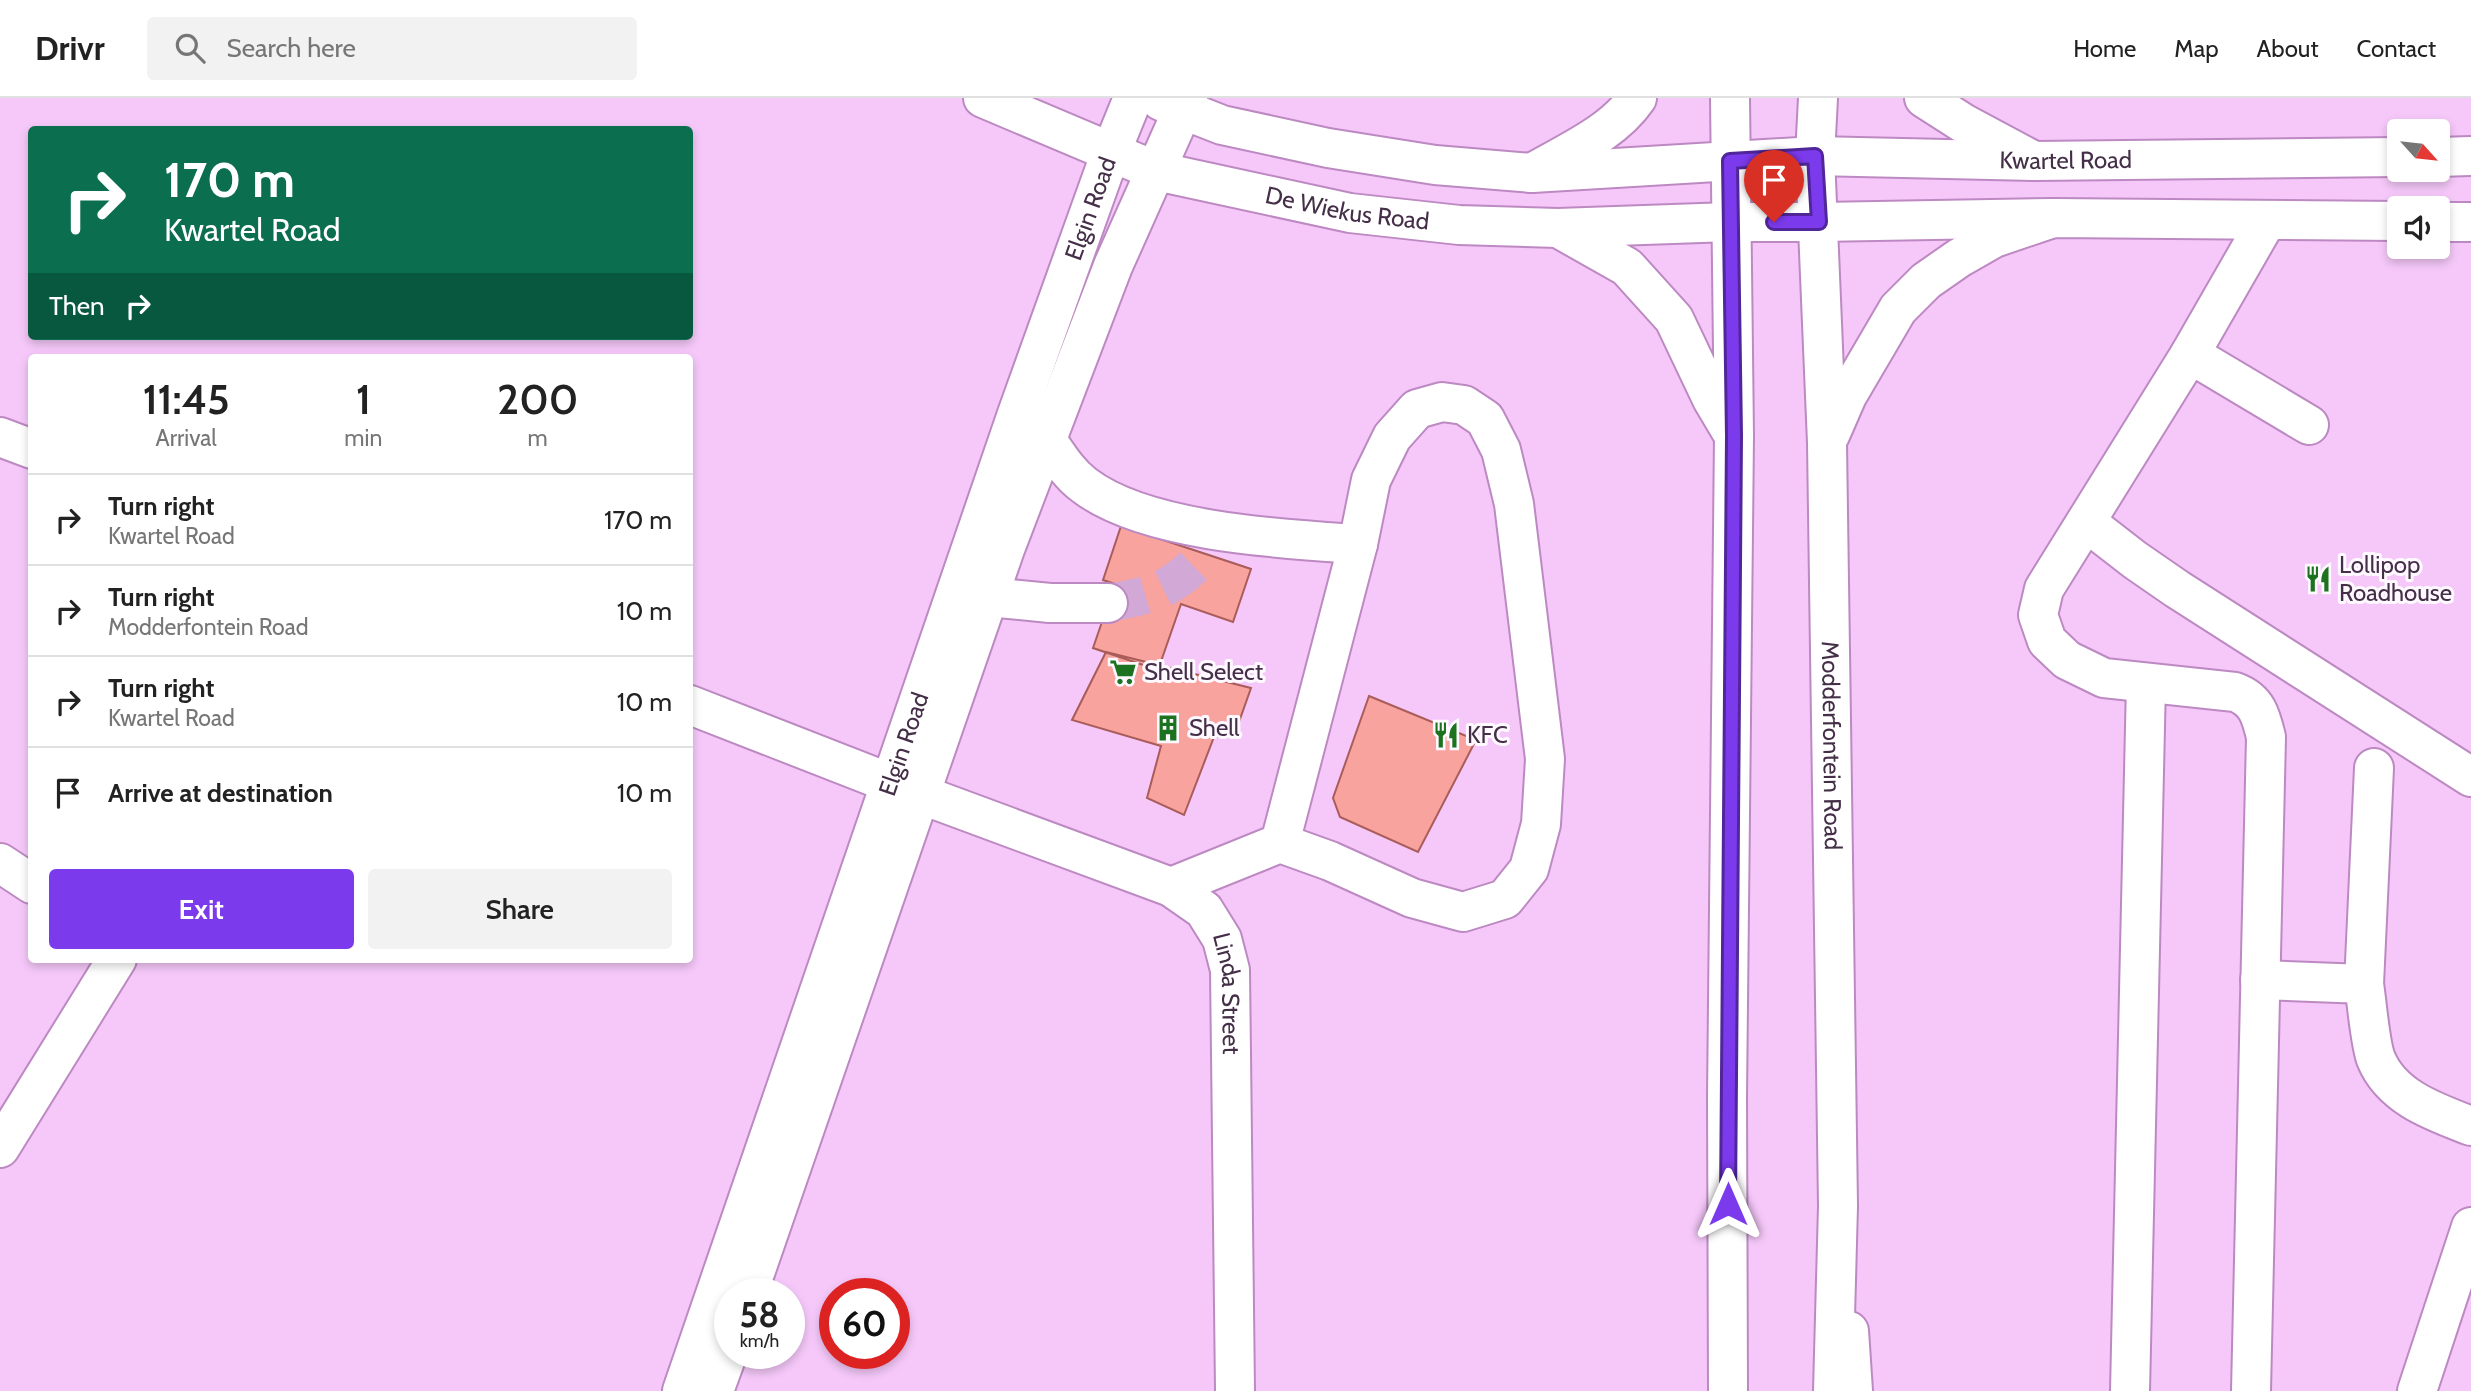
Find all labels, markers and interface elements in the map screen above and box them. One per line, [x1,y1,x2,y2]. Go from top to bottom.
search box [147,17,637,80]
text: Drivr [35,28,105,68]
icon: search [171,29,209,67]
text: Search here [227,32,356,64]
text: Home [2073,34,2136,63]
text: Map [2174,34,2219,63]
text: About [2257,34,2319,63]
text: Contact [2357,34,2436,63]
north arrow [2387,119,2450,182]
map controls [2387,119,2450,259]
street label: Kwartel Road [1999,145,2132,175]
text: 170 m [164,150,295,209]
pin [1744,150,1804,222]
street label: Elgin Road [1058,153,1122,264]
icon: right [49,154,140,245]
icon: arrive [1755,161,1793,199]
street label: De Wiekus Road [1263,180,1431,236]
button: sound [2387,196,2450,259]
text: Kwartel Road [164,210,340,249]
icon: right [119,287,157,325]
text: Then [49,290,105,322]
text: 11:45 [143,373,230,425]
text: 1 [356,373,371,425]
text: 200 [497,373,578,425]
text: Arrival [156,424,217,452]
text: min [344,424,382,452]
text: m [528,424,548,452]
text: Turn right [108,490,214,522]
icon: right [49,501,87,539]
text: 170 m [604,504,672,536]
text: Kwartel Road [108,522,235,550]
place label: Lollipop Roadhouse [2339,550,2452,607]
restaurant icon: Lollipop Roadhouse [2303,564,2333,594]
text: Turn right [108,581,214,613]
icon: right [49,592,87,630]
text: 10 m [617,595,672,627]
text: Modderfontein Road [108,613,309,641]
street label: Modderfontein Road [1816,641,1848,851]
supermarket icon: Shell Select [1108,657,1138,687]
place label: Shell Select [1144,657,1263,686]
text: Turn right [108,672,214,704]
icon: right [49,683,87,721]
text: 10 m [617,686,672,718]
street label: Elgin Road [872,688,935,799]
text: Kwartel Road [108,704,235,732]
building icon: Shell [1153,713,1183,743]
place label: Shell [1189,713,1240,742]
restaurant icon: KFC [1431,720,1461,750]
place label: KFC [1467,720,1508,749]
icon: arrive [49,774,87,812]
text: Arrive at destination [108,777,333,809]
text: 10 m [617,777,672,809]
button: Exit [49,869,354,949]
button: Share [368,869,672,949]
street label: Linda Street [1207,930,1246,1055]
position arrow [1691,1167,1765,1241]
speed limit sign: 60 [819,1278,910,1369]
text: 58 [740,1293,779,1336]
text: km/h [740,1330,779,1352]

